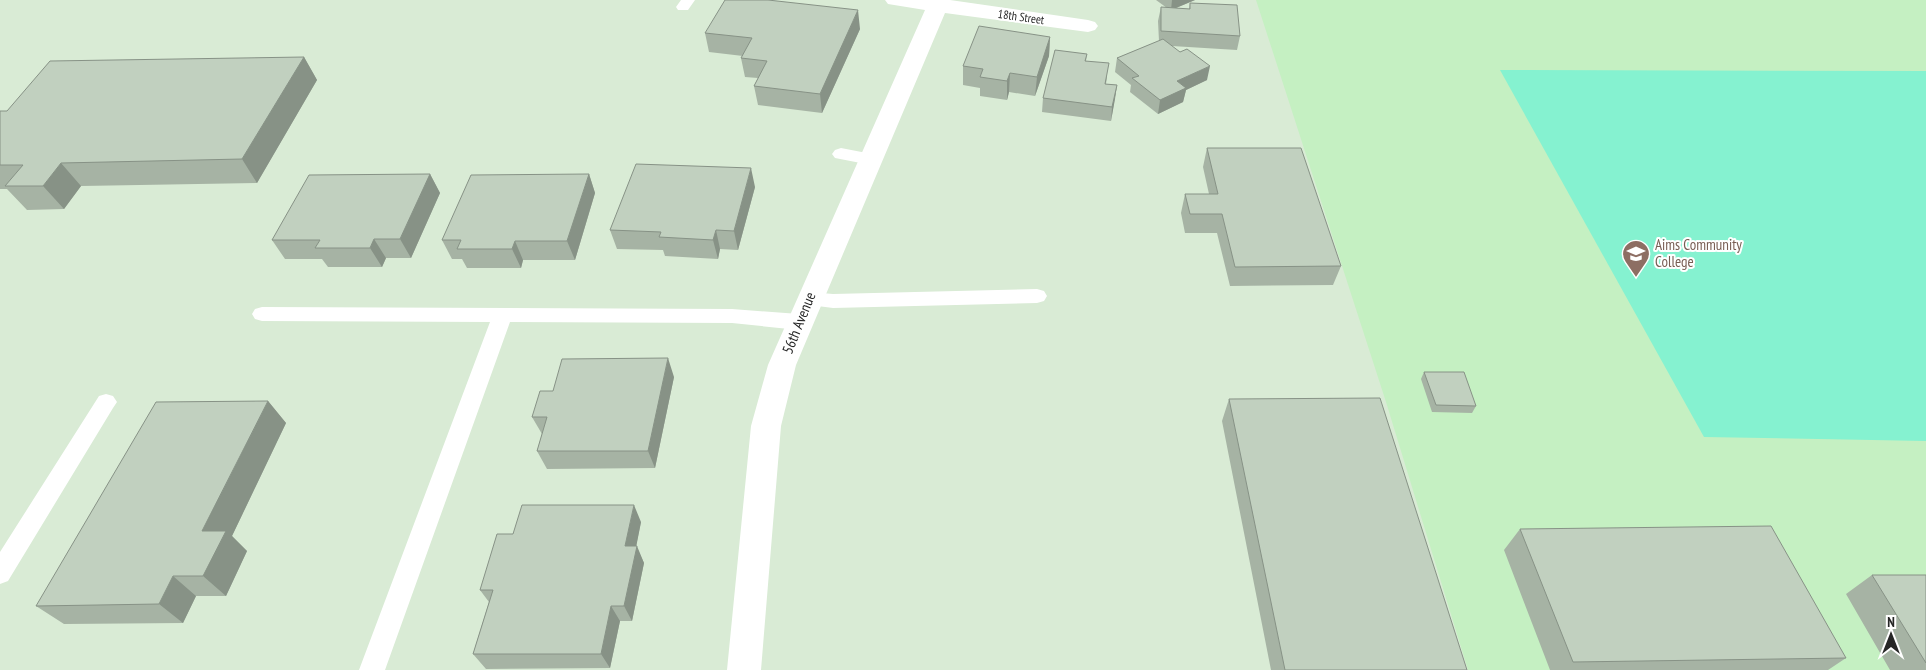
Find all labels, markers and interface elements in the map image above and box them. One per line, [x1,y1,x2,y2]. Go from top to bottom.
street label: 18th Street [997,6,1046,27]
place label: Aims Community College [1655,235,1742,271]
school or university icon: Aims Community College [1621,239,1651,278]
street label: 56th Avenue [778,289,820,356]
north arrow [1866,610,1916,660]
text: N [1887,613,1895,631]

